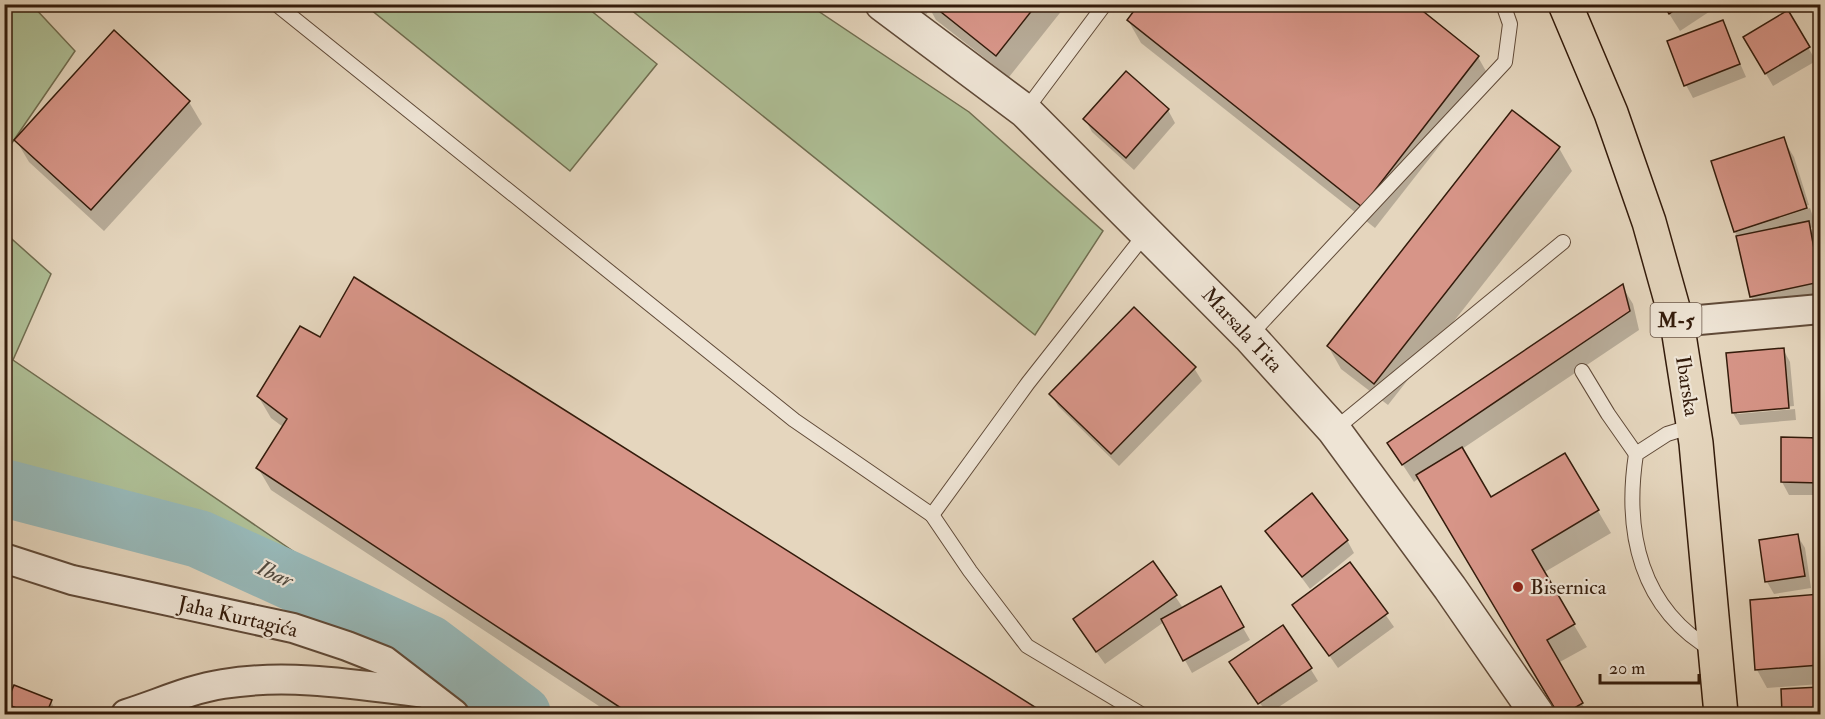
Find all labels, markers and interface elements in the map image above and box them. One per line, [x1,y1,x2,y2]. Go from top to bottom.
street label: Marsala Tita [1196,282,1289,379]
road number: M-5 [1650,303,1702,337]
street label: Ibarska [1669,354,1705,419]
water label: Ibar [252,553,299,595]
place label: Bisernica [1530,574,1607,601]
marker: Bisernica [1511,580,1525,594]
street label: Jaha Kurtagića [174,590,301,644]
scale bar [1600,647,1699,685]
text: 20 m [1609,657,1645,680]

